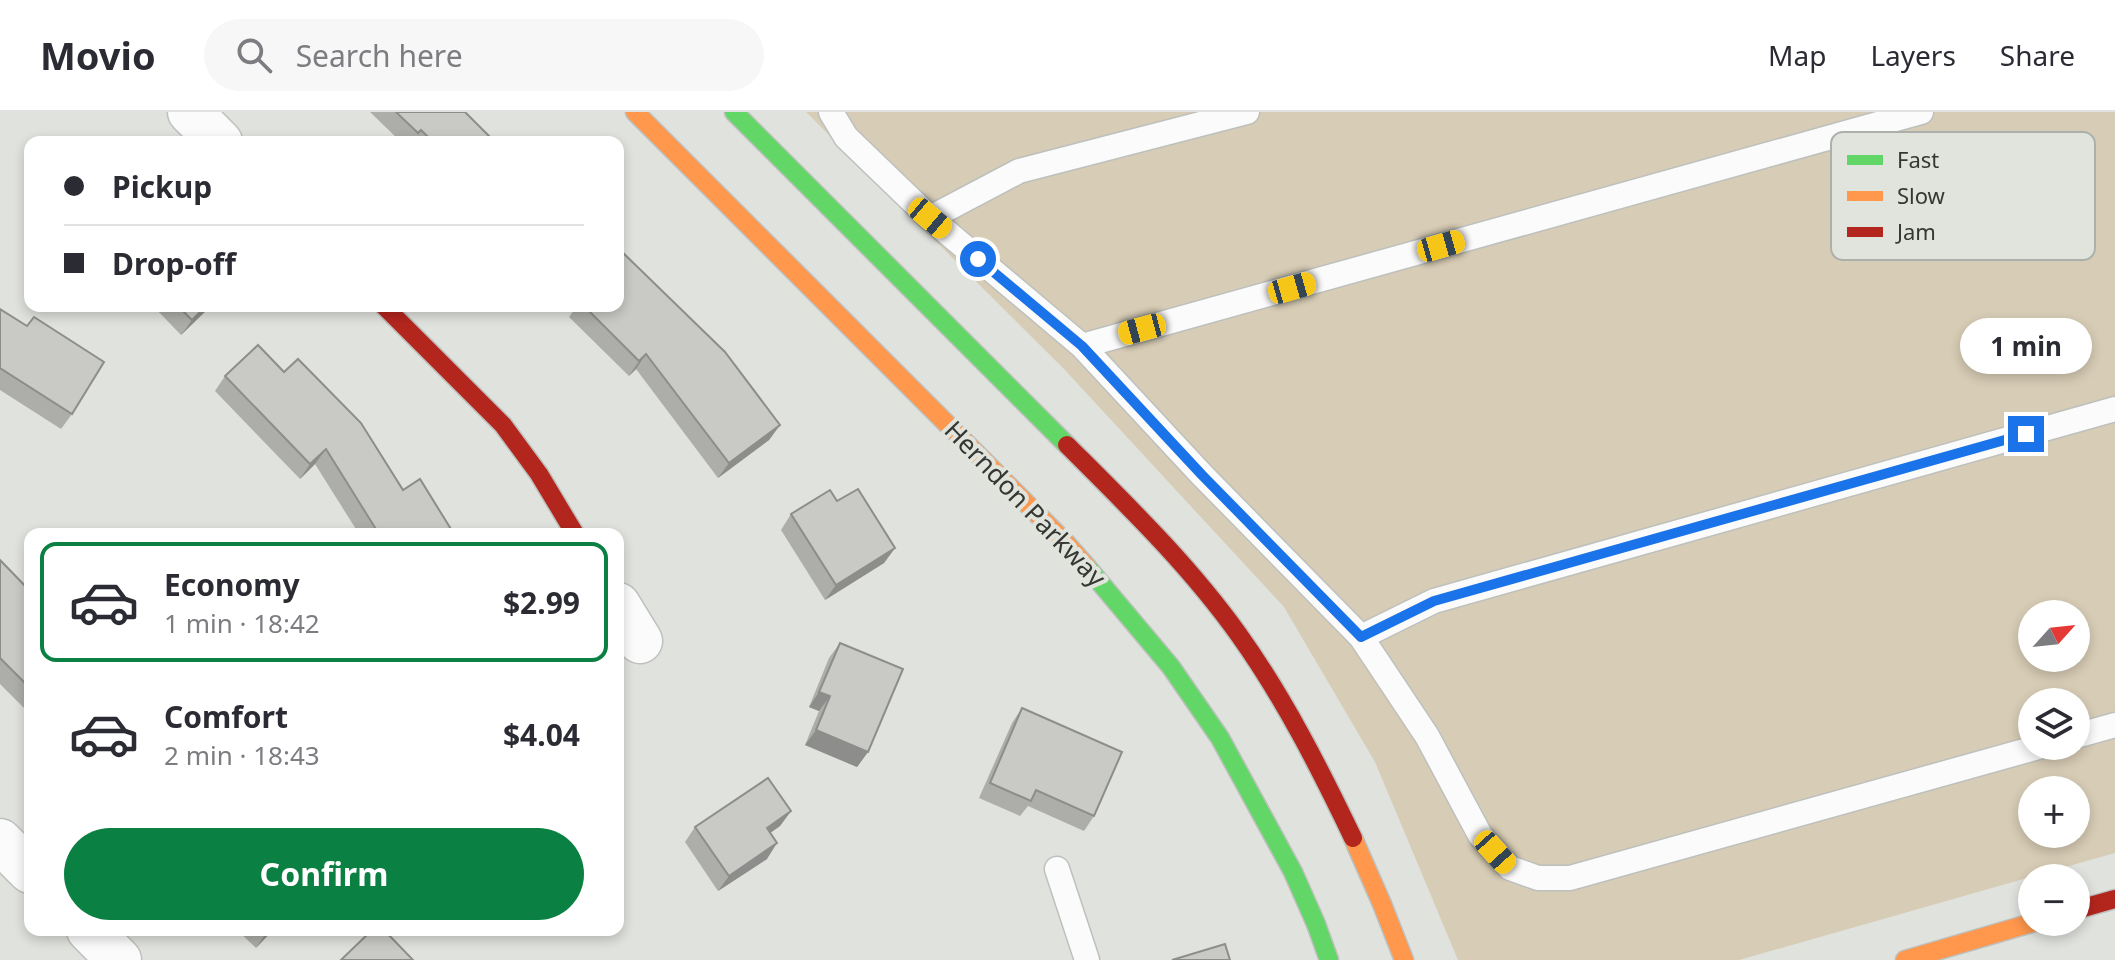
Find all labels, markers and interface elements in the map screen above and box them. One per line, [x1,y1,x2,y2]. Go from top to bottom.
search box [204,19,764,91]
text: Movio [40,29,156,81]
icon: search [232,33,276,77]
text: Search here [296,35,463,76]
text: Map [1768,36,1826,74]
text: Layers [1870,36,1956,74]
text: Share [2000,36,2075,74]
legend [1831,132,2095,260]
text: Fast [1897,144,1939,174]
text: Pickup [112,166,212,207]
text: Slow [1897,180,1946,210]
car [904,193,956,243]
text: Jam [1895,216,1936,246]
car [1415,228,1467,264]
route start [960,241,996,277]
text: Drop-off [112,243,236,284]
car [1266,270,1318,306]
car [1116,311,1168,347]
callout: 1 min [1960,318,2092,374]
text: 1 min [1990,328,2062,364]
street label: Herndon Parkway [937,412,1115,595]
route end [2008,416,2044,452]
text: Economy [164,564,300,605]
icon: car [68,566,140,638]
text: $2.99 [503,582,580,623]
north arrow [2018,600,2090,672]
map controls [2018,600,2090,936]
text: 1 min · 18:42 [164,605,320,641]
button: layers [2018,688,2090,760]
text: Comfort [164,696,288,737]
icon: car [68,698,140,770]
text: $4.04 [503,714,580,755]
text: 2 min · 18:43 [164,737,320,773]
button: + [2018,776,2090,848]
car [1470,826,1520,878]
button: Confirm [64,828,584,920]
button: − [2018,864,2090,936]

